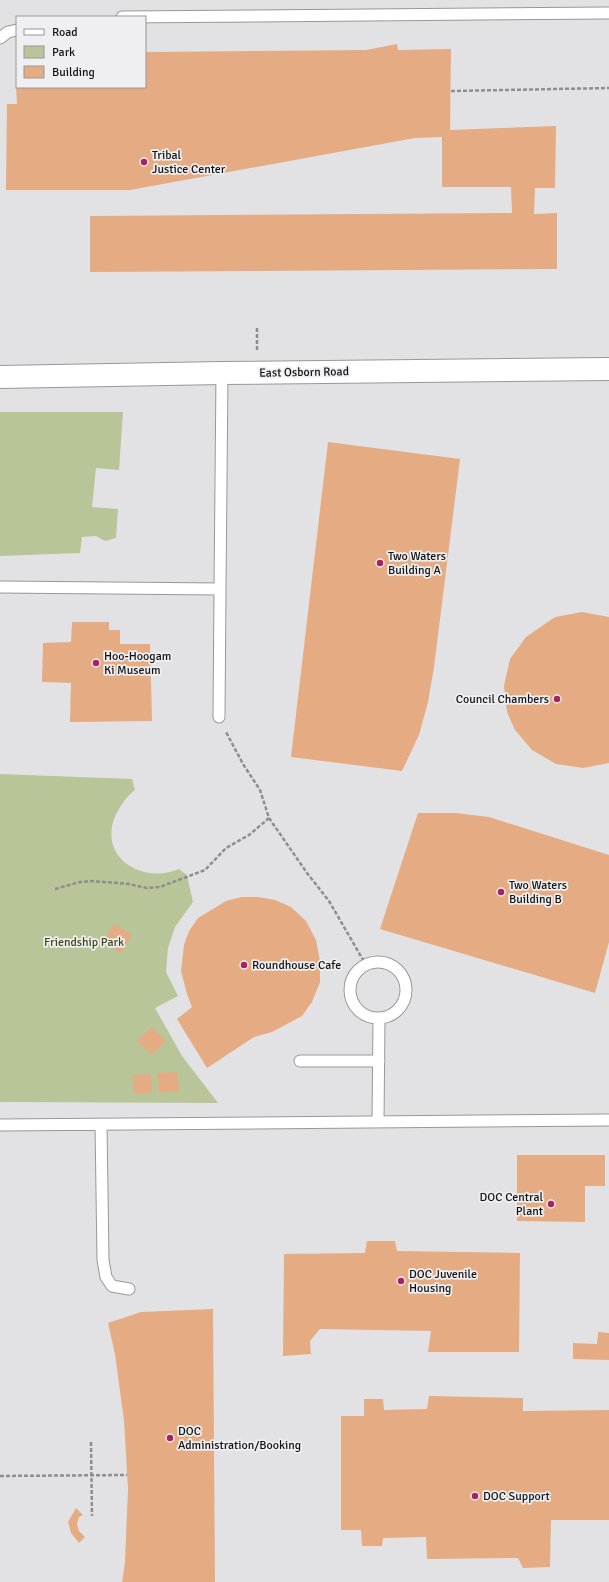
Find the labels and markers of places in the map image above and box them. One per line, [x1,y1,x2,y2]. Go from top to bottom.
place label: Tribal Justice Center [152,148,226,177]
marker: Tribal Justice Center [139,157,149,167]
place label: Two Waters Building A [388,549,446,578]
marker: Two Waters Building A [375,558,385,568]
place label: Hoo-Hoogam Ki Museum [104,649,171,678]
marker: Hoo-Hoogam Ki Museum [91,658,101,668]
place label: Council Chambers [456,692,549,707]
marker: Council Chambers [552,694,562,704]
place label: Two Waters Building B [509,878,567,907]
marker: Two Waters Building B [496,887,506,897]
place label: Roundhouse Cafe [252,958,341,973]
marker: Roundhouse Cafe [239,960,249,970]
place label: DOC Central Plant [480,1190,543,1219]
marker: DOC Central Plant [546,1199,556,1209]
place label: DOC Juvenile Housing [409,1267,477,1296]
marker: DOC Juvenile Housing [396,1276,406,1286]
place label: DOC Administration/Booking [178,1424,301,1453]
marker: DOC Administration/Booking [165,1433,175,1443]
place label: DOC Support [483,1489,550,1504]
marker: DOC Support [470,1491,480,1501]

